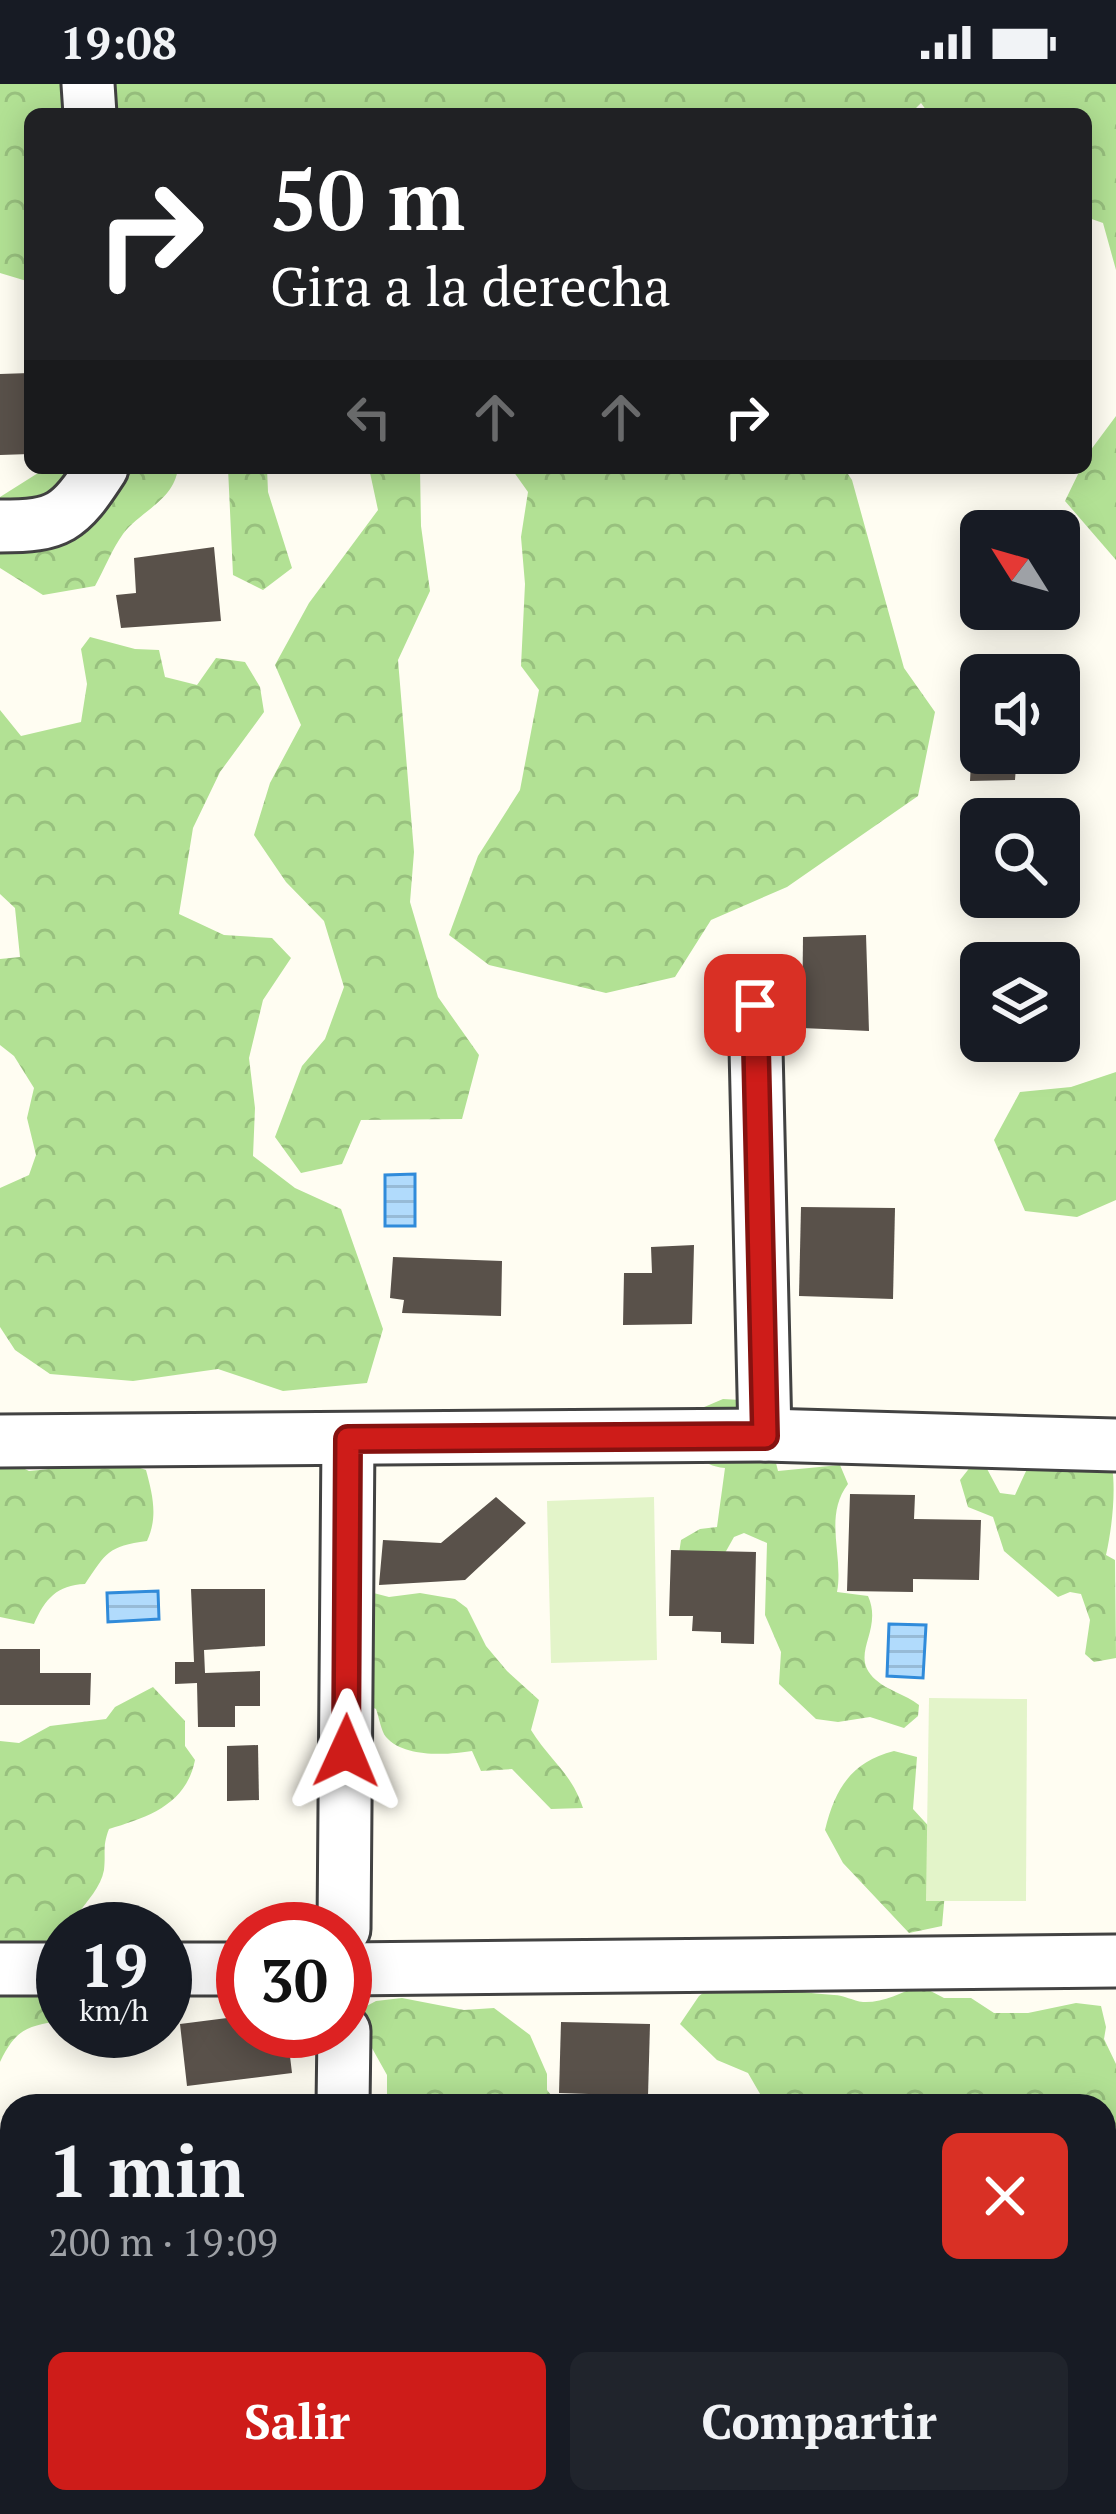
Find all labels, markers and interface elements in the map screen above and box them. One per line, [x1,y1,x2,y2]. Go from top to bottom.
text: 19:08 [60,12,177,72]
text: 50 m [270,143,465,254]
icon: right [72,156,228,312]
text: Gira a la derecha [270,250,671,321]
icon: left [336,384,402,450]
icon: ahead [462,384,528,450]
icon: ahead [588,384,654,450]
icon: right [714,384,780,450]
north arrow [960,510,1080,630]
map controls [960,510,1080,1062]
button: sound [960,654,1080,774]
button: search [960,798,1080,918]
button: layers [960,942,1080,1062]
pin [704,954,806,1056]
icon: arrive [722,972,788,1038]
position arrow [283,1688,409,1814]
speed limit sign: 30 [216,1902,372,2058]
text: 19 [80,1925,148,2004]
text: km/h [79,1990,149,2030]
text: 1 min [48,2122,245,2218]
button: close [942,2133,1068,2259]
text: 200 m · 19:09 [48,2215,278,2267]
button: Salir [48,2352,546,2490]
button: Compartir [570,2352,1068,2490]

